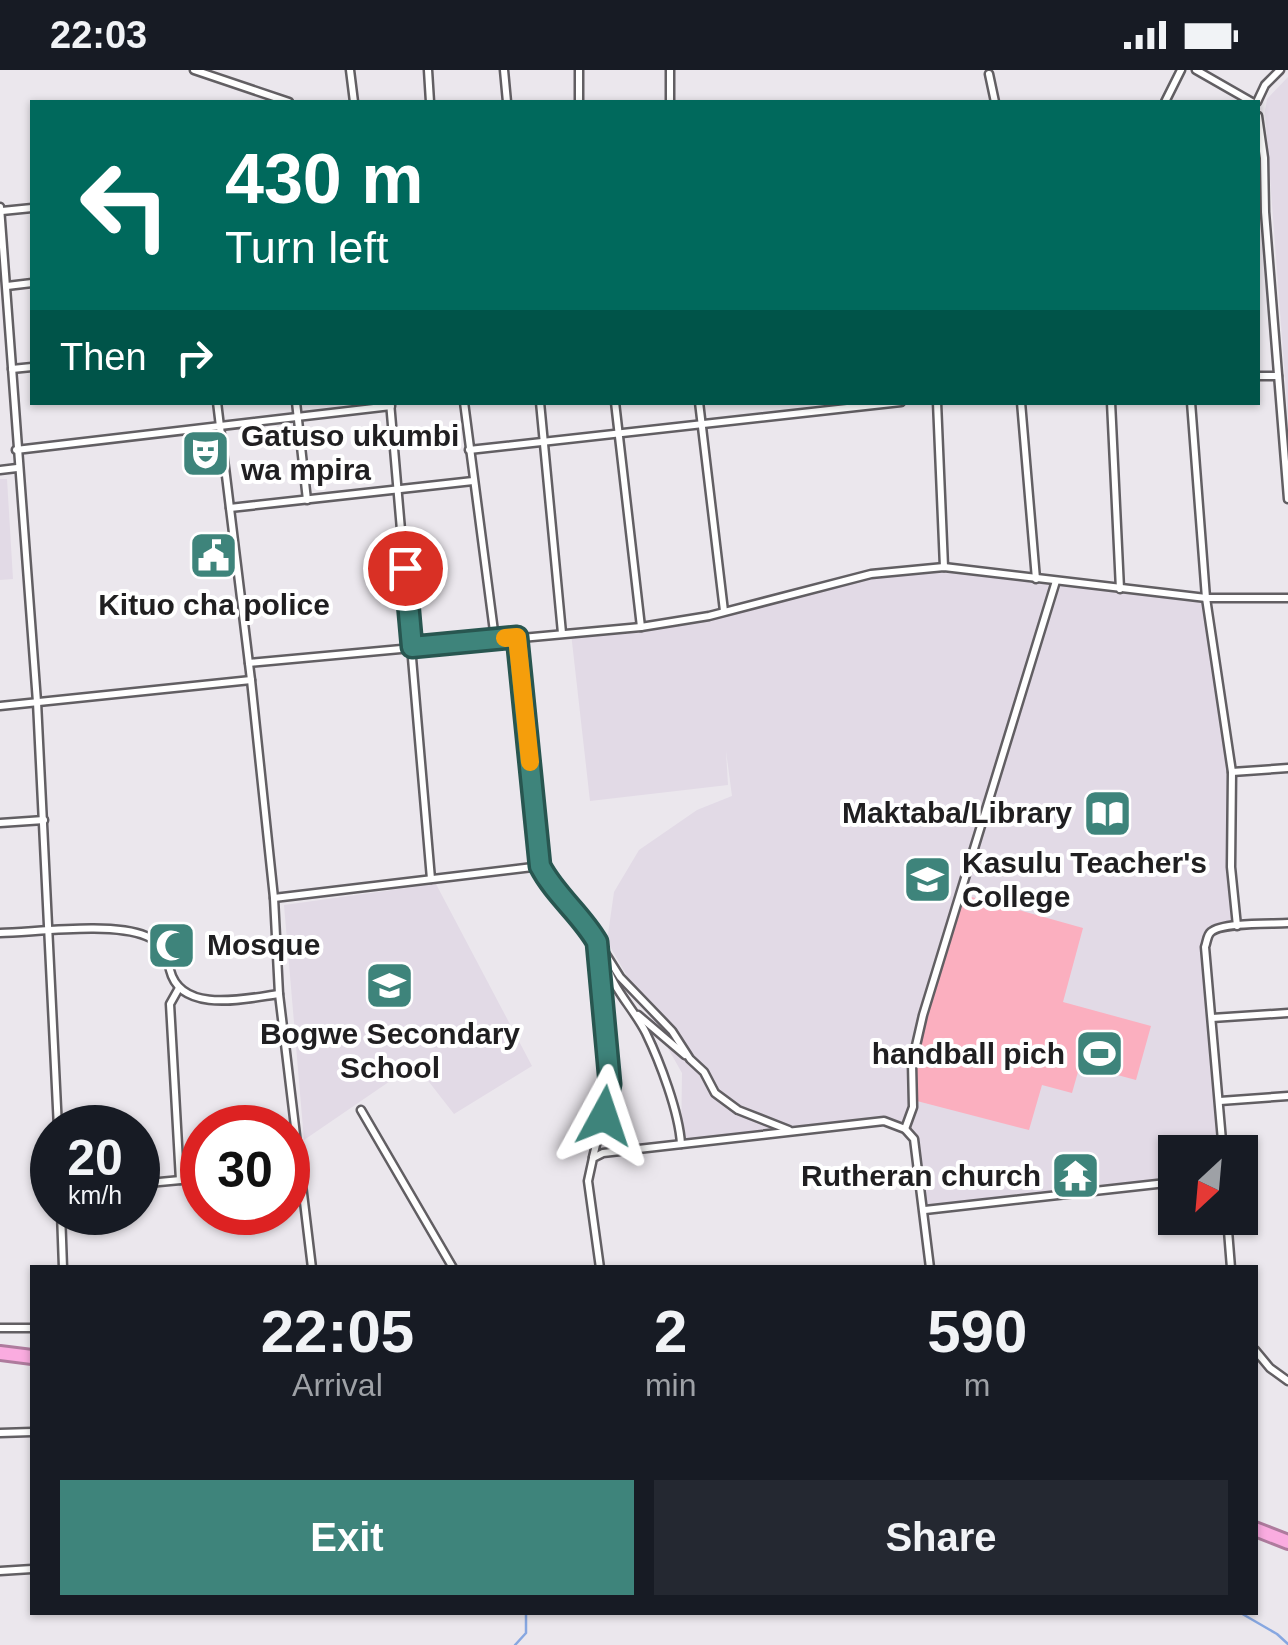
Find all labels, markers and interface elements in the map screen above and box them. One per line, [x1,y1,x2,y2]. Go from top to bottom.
text: 22:03 [50,14,147,56]
icon: left [60,140,190,270]
text: 430 m [225,140,423,218]
text: Turn left [225,222,388,273]
icon: right [167,330,222,385]
text: Then [60,336,147,378]
place label: Gatuso ukumbi wa mpira [240,419,459,486]
theatre icon: Gatuso ukumbi wa mpira [180,427,232,479]
pin [363,526,448,611]
public building icon: Kituo cha police [188,530,240,582]
icon: arrive [378,541,433,596]
place label: Kituo cha police [98,588,330,621]
library icon: Maktaba/Library [1081,787,1133,839]
place label: Maktaba/Library [842,796,1072,829]
place label: Kasulu Teacher's College [962,846,1207,913]
school or university icon: Kasulu Teacher's College [901,854,953,906]
mosque icon: Mosque [146,919,198,971]
place label: Mosque [207,928,320,961]
school or university icon: Bogwe Secondary School [364,959,416,1011]
place label: Bogwe Secondary School [260,1017,520,1084]
sports icon: handball pich [1074,1028,1126,1080]
place label: handball pich [872,1037,1065,1070]
position arrow [552,1064,656,1168]
speed limit sign: 30 [180,1105,310,1235]
text: 20 [67,1130,123,1186]
north arrow [1158,1135,1258,1235]
map controls [1158,1135,1258,1235]
temple icon: Rutheran church [1050,1150,1102,1202]
place label: Rutheran church [801,1159,1041,1192]
text: km/h [68,1181,122,1209]
text: 22:05 [261,1298,414,1365]
text: 2 [654,1298,687,1365]
text: 590 [927,1298,1027,1365]
text: Arrival [292,1367,383,1403]
text: min [645,1367,696,1403]
text: m [964,1367,991,1403]
button: Exit [60,1480,634,1595]
button: Share [654,1480,1228,1595]

